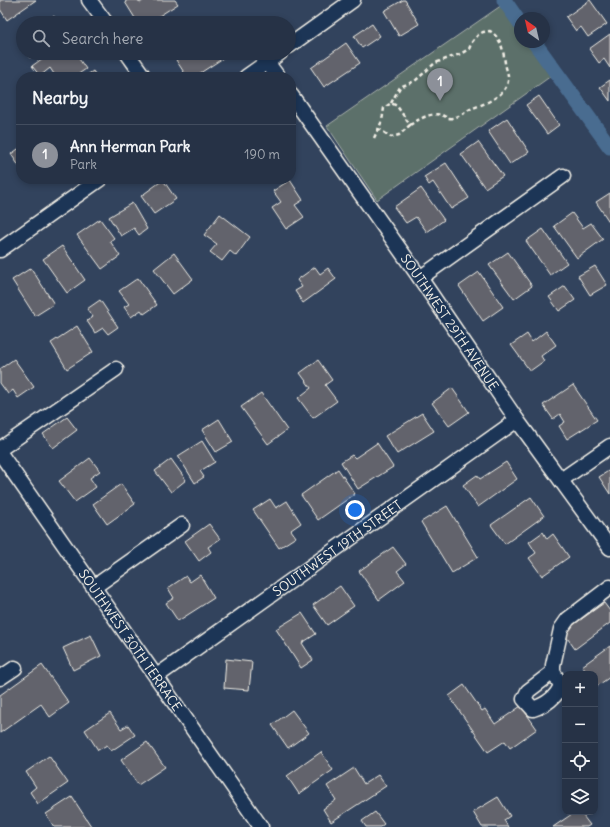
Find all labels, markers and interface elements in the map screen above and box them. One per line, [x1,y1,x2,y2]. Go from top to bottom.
north arrow [514,12,550,48]
search box [16,16,296,60]
icon: search [30,27,52,49]
text: Search here [62,29,143,48]
pin: 1 [427,68,453,101]
text: Nearby [32,87,88,109]
text: Ann Herman Park [70,137,190,156]
text: 1 [42,146,48,163]
text: 190 m [244,146,280,163]
text: Park [70,156,97,173]
street label: SOUTHWEST 29TH AVENUE [397,250,503,394]
street label: SOUTHWEST 19TH STREET [269,496,405,600]
your location [345,500,365,520]
street label: SOUTHWEST 30TH TERRACE [75,566,186,715]
map controls [562,671,598,815]
button: + [562,671,598,707]
button: − [562,707,598,743]
button: locate [562,743,598,779]
button: layers [562,779,598,815]

